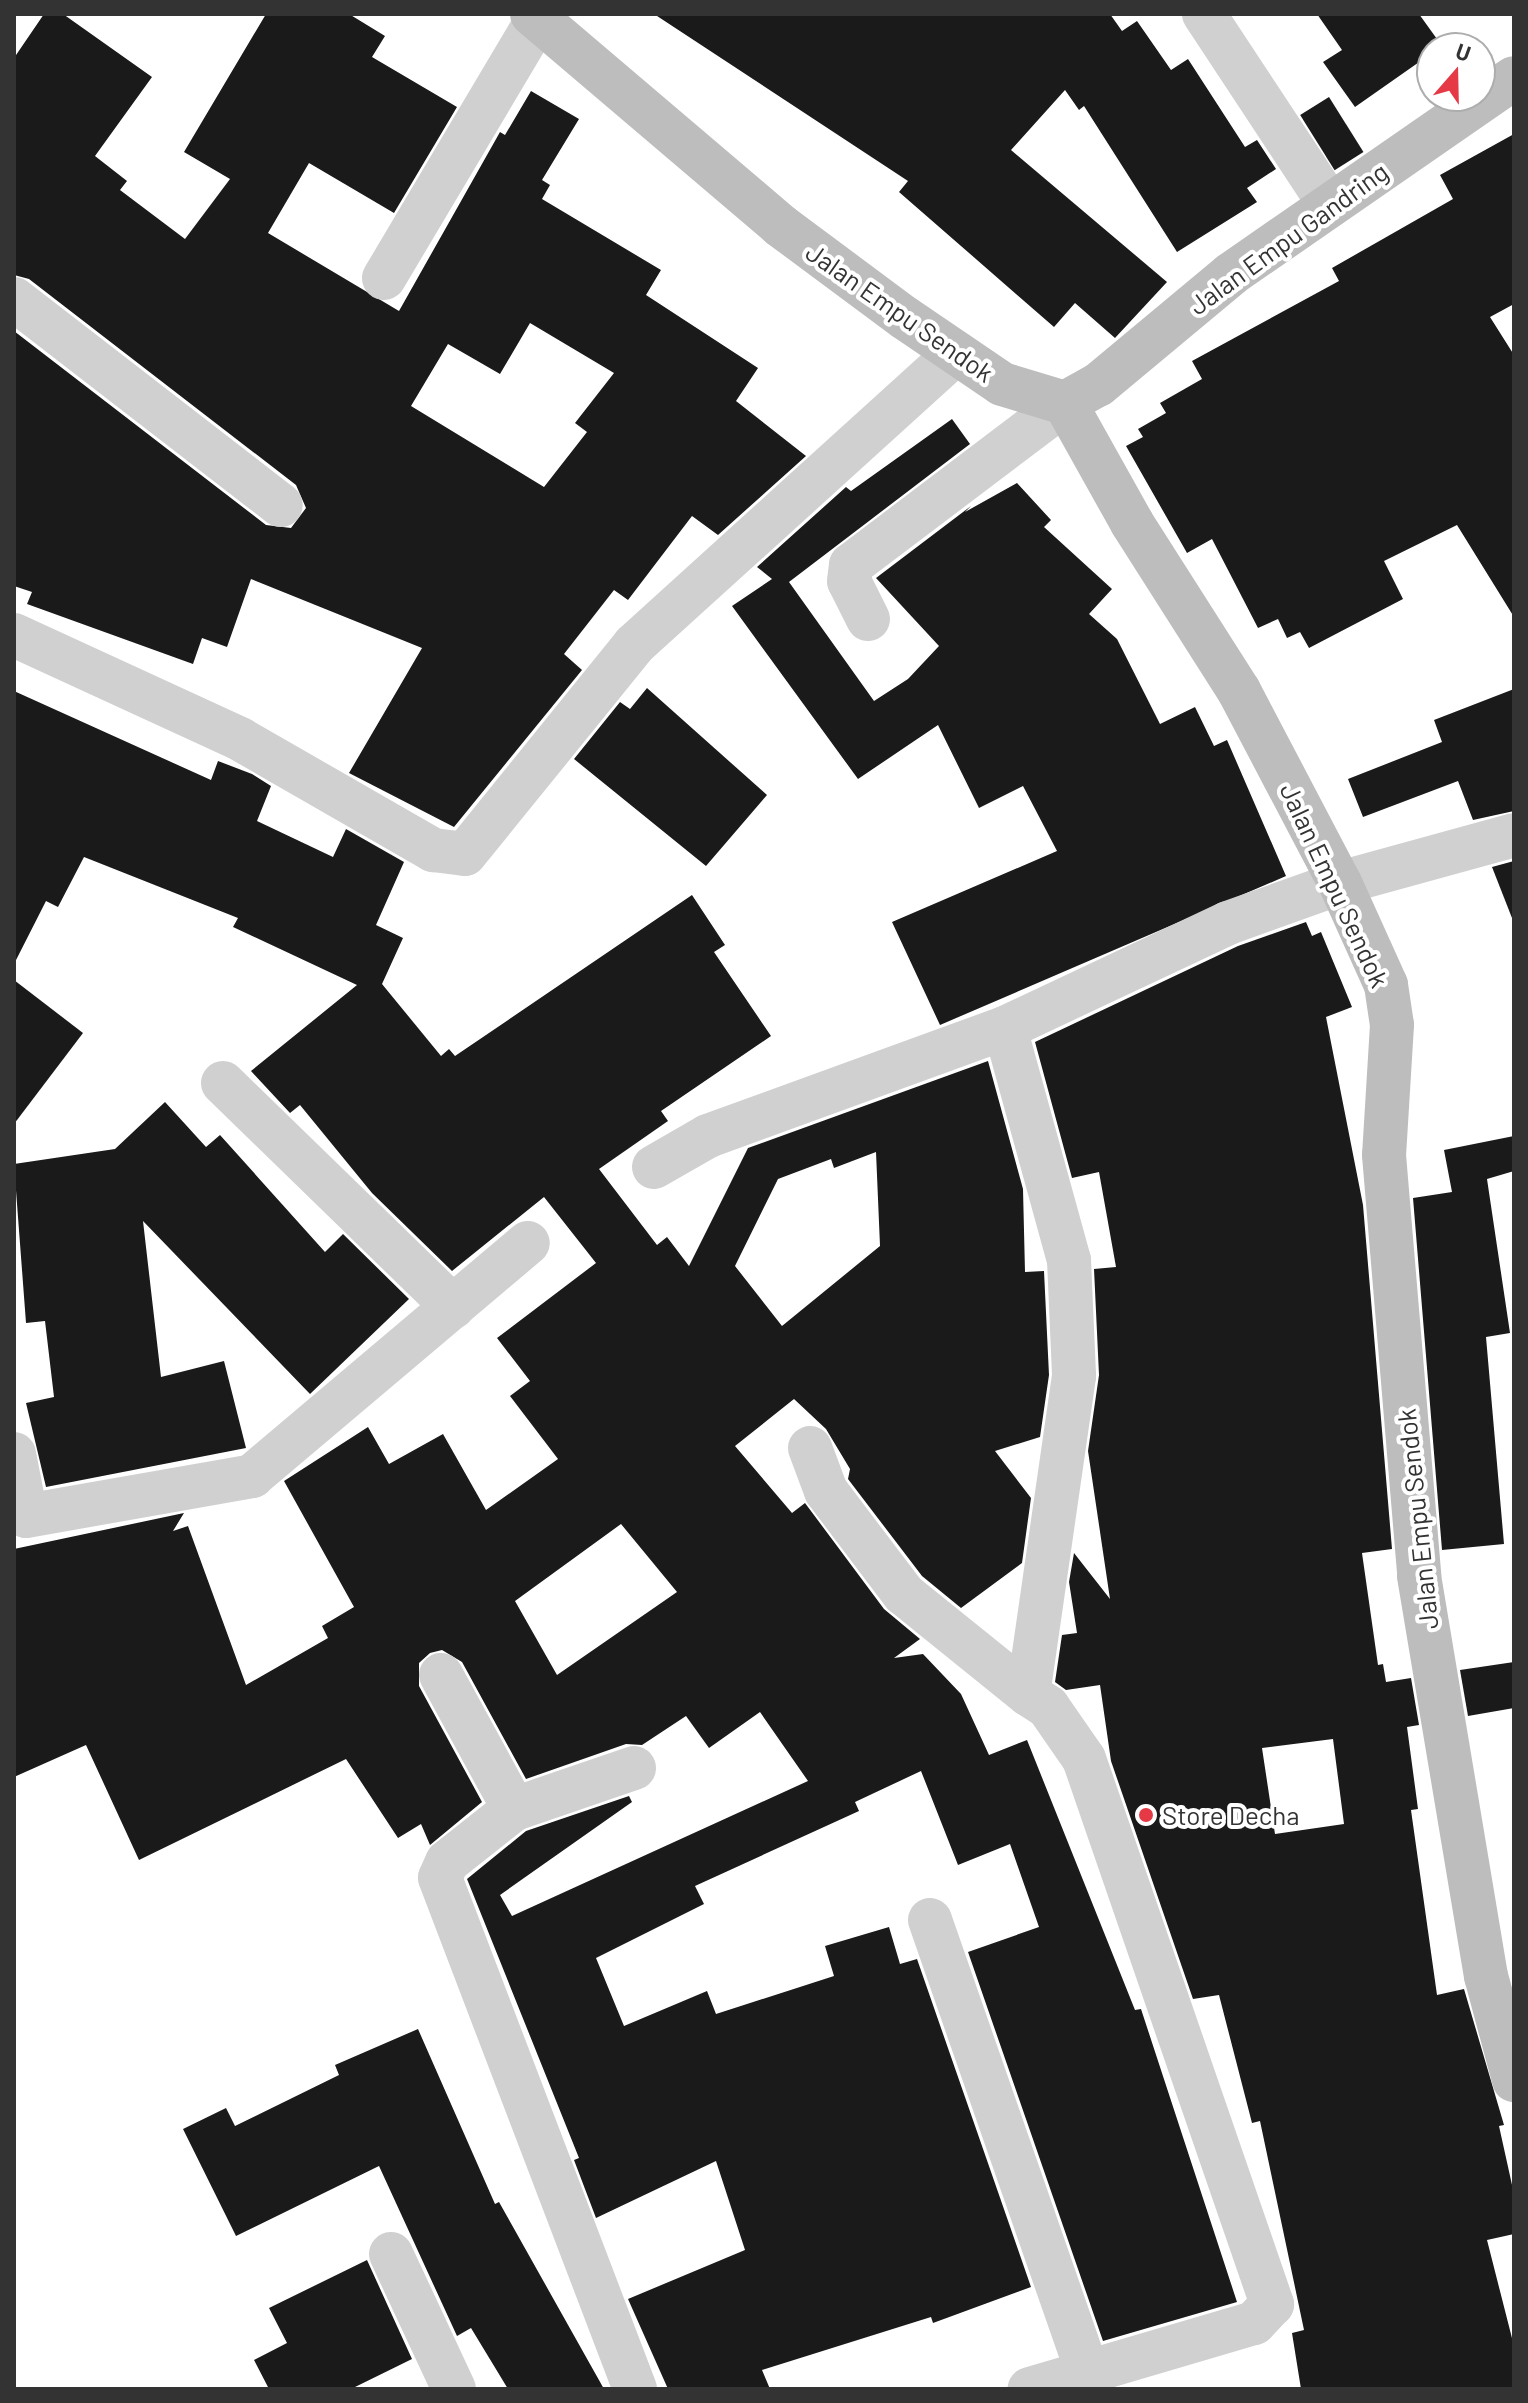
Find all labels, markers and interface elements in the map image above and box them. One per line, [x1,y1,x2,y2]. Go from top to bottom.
north arrow [1416,32,1496,112]
text: U [1453,37,1474,66]
street label: Jalan Empu Gandring [1182,155,1394,321]
street label: Jalan Empu Sendok [800,236,1000,388]
street label: Jalan Empu Sendok [1274,778,1396,992]
street label: Jalan Empu Sendok [1390,1407,1444,1631]
place label: Store Decha [1162,1799,1300,1831]
marker: Store Decha [1137,1806,1155,1824]

